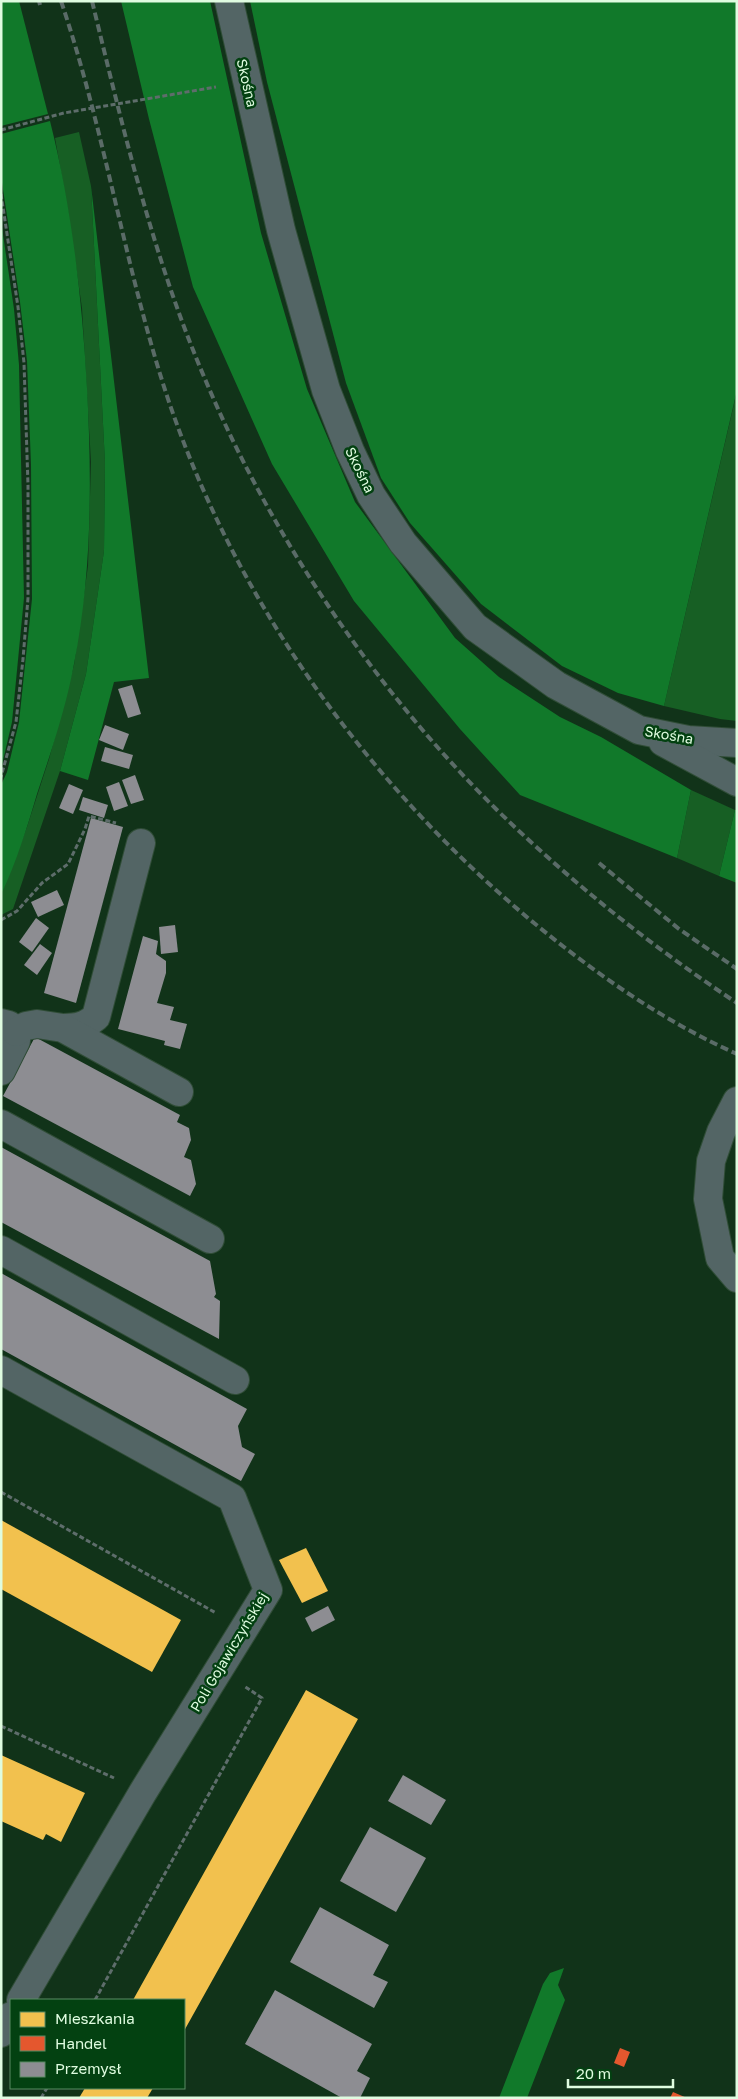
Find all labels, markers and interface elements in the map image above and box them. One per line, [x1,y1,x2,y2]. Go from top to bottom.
street label: Skośna [234,57,261,109]
street label: Skośna [342,444,379,495]
street label: Skośna [644,722,695,747]
street label: Poli Gojawiczyńskiej [186,1589,271,1715]
legend [10,1999,185,2089]
text: Mieszkania [55,2009,135,2027]
text: Handel [55,2034,107,2052]
scale bar [568,2056,673,2088]
text: Przemysł [55,2059,122,2077]
text: 20 m [576,2064,611,2082]

